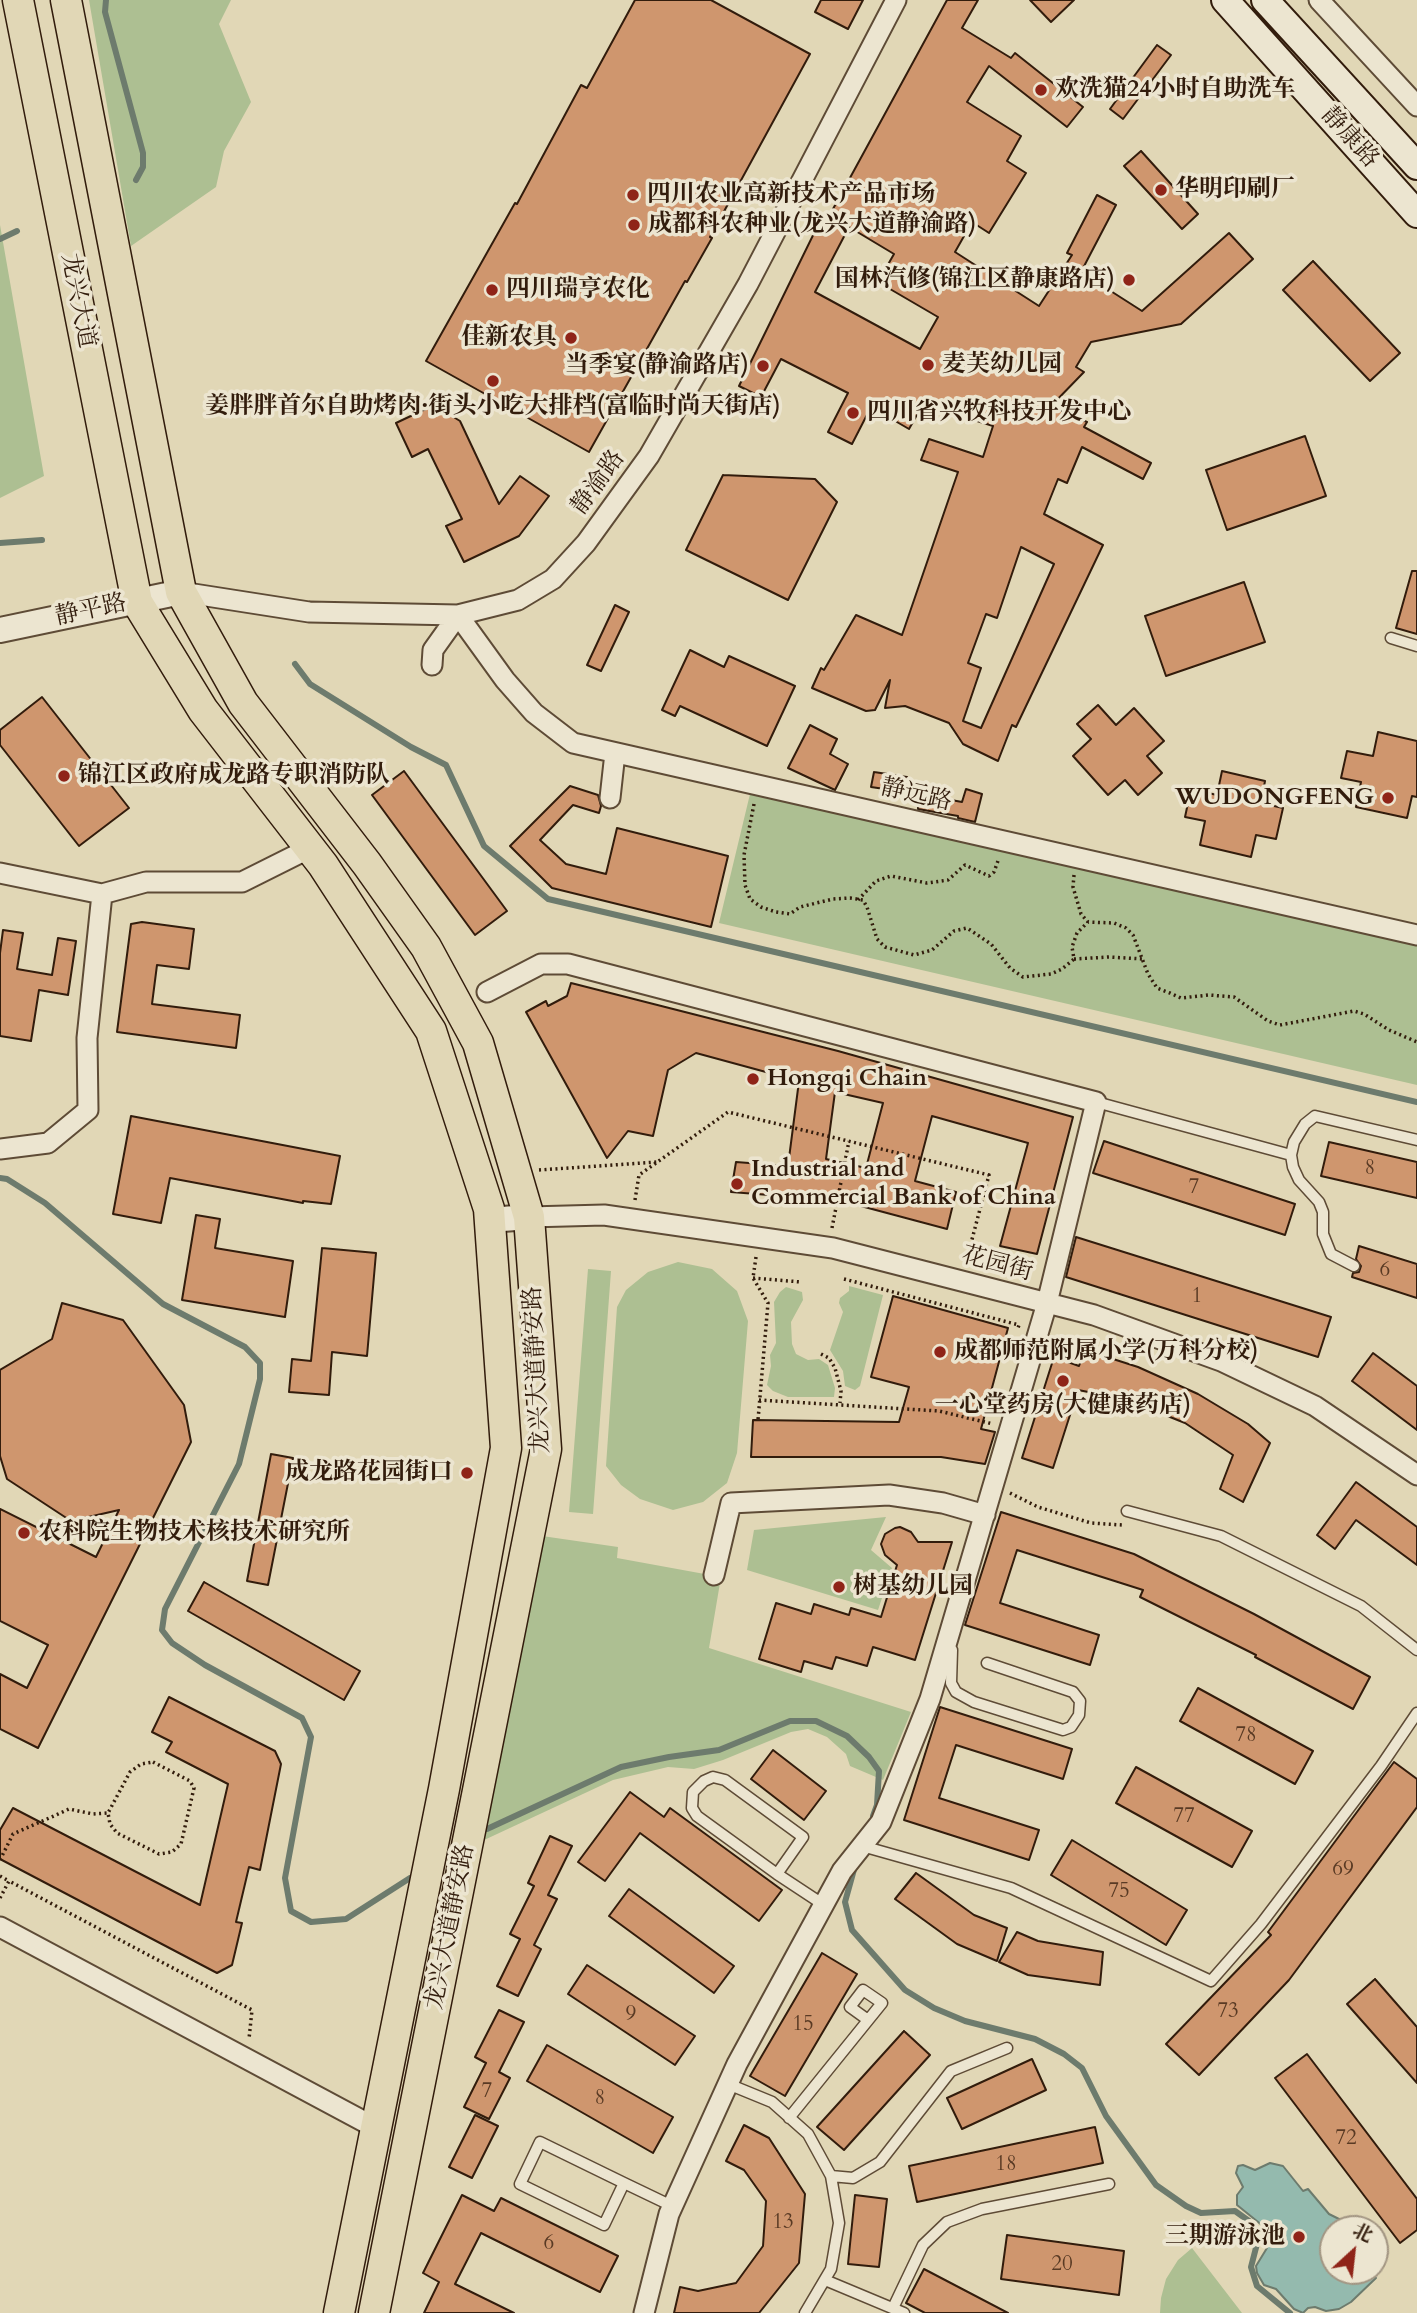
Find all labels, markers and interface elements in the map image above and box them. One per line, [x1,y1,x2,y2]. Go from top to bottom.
place label: 欢洗猫24小时自助洗车 [1055,76,1296,104]
marker: 欢洗猫24小时自助洗车 [1033,82,1049,98]
street label: 静康路 [1314,102,1384,174]
place label: 华明印刷厂 [1175,176,1295,204]
place label: 四川农业高新技术产品市场 [647,181,935,209]
marker: 华明印刷厂 [1153,182,1169,198]
marker: 四川农业高新技术产品市场 [625,187,641,203]
place label: 成都科农种业(龙兴大道静渝路) [648,211,976,239]
marker: 成都科农种业(龙兴大道静渝路) [626,217,642,233]
street label: 龙兴大道 [54,251,100,351]
place label: 国林汽修(锦江区静康路店) [835,266,1115,294]
marker: 国林汽修(锦江区静康路店) [1121,272,1137,288]
place label: 四川瑞亨农化 [506,276,650,304]
marker: 四川瑞亨农化 [484,282,500,298]
place label: 佳新农具 [461,324,557,352]
marker: 佳新农具 [563,330,579,346]
place label: 麦芙幼儿园 [942,351,1062,379]
place label: 当季宴(静渝路店) [565,352,749,380]
marker: 麦芙幼儿园 [920,357,936,373]
marker: 当季宴(静渝路店) [755,358,771,374]
marker: 姜胖胖首尔自助烤肉·街头小吃大排档(富临时尚天街店) [485,373,501,389]
place label: 姜胖胖首尔自助烤肉·街头小吃大排档(富临时尚天街店) [205,393,781,421]
place label: 四川省兴牧科技开发中心 [867,399,1131,427]
marker: 四川省兴牧科技开发中心 [845,405,861,421]
street label: 静渝路 [566,445,632,521]
street label: 静平路 [53,589,129,633]
place label: 锦江区政府成龙路专职消防队 [78,762,390,790]
marker: 锦江区政府成龙路专职消防队 [56,768,72,784]
street label: 静远路 [878,774,954,818]
place label: WUDONGFENG [1175,784,1374,812]
marker: WUDONGFENG [1380,790,1396,806]
place label: Hongqi Chain [767,1065,927,1093]
marker: Hongqi Chain [745,1071,761,1087]
place label: Industrial and Commercial Bank of China [751,1156,1056,1212]
house number: 8 [1365,1156,1375,1182]
house number: 7 [1189,1175,1199,1201]
marker: Industrial and Commercial Bank of China [729,1176,745,1192]
street label: 花园街 [958,1242,1036,1288]
house number: 6 [1380,1258,1390,1284]
house number: 1 [1192,1284,1202,1310]
street label: 龙兴大道静安路 [519,1285,557,1455]
place label: 成都师范附属小学(万科分校) [954,1338,1258,1366]
marker: 成都师范附属小学(万科分校) [932,1344,948,1360]
marker: 一心堂药房(大健康药店) [1055,1373,1071,1389]
place label: 一心堂药房(大健康药店) [935,1392,1191,1420]
place label: 成龙路花园街口 [285,1459,453,1487]
marker: 成龙路花园街口 [459,1465,475,1481]
place label: 农科院生物技术核技术研究所 [38,1519,350,1547]
marker: 农科院生物技术核技术研究所 [16,1525,32,1541]
place label: 树基幼儿园 [853,1573,973,1601]
marker: 树基幼儿园 [831,1579,847,1595]
house number: 78 [1235,1723,1257,1749]
house number: 77 [1173,1804,1195,1830]
street label: 龙兴大道静安路 [421,1842,481,2012]
house number: 69 [1332,1857,1354,1883]
house number: 75 [1108,1879,1130,1905]
house number: 73 [1217,1999,1239,2025]
house number: 9 [626,2002,636,2028]
house number: 15 [792,2012,814,2038]
house number: 7 [482,2079,492,2105]
house number: 8 [595,2086,605,2112]
house number: 72 [1335,2126,1357,2152]
house number: 18 [995,2152,1017,2178]
house number: 13 [772,2210,794,2236]
north arrow [1319,2215,1389,2285]
text: 北 [1348,2217,1377,2249]
place label: 三期游泳池 [1165,2223,1285,2251]
marker: 三期游泳池 [1291,2229,1307,2245]
house number: 6 [544,2231,554,2257]
house number: 20 [1051,2252,1073,2278]

